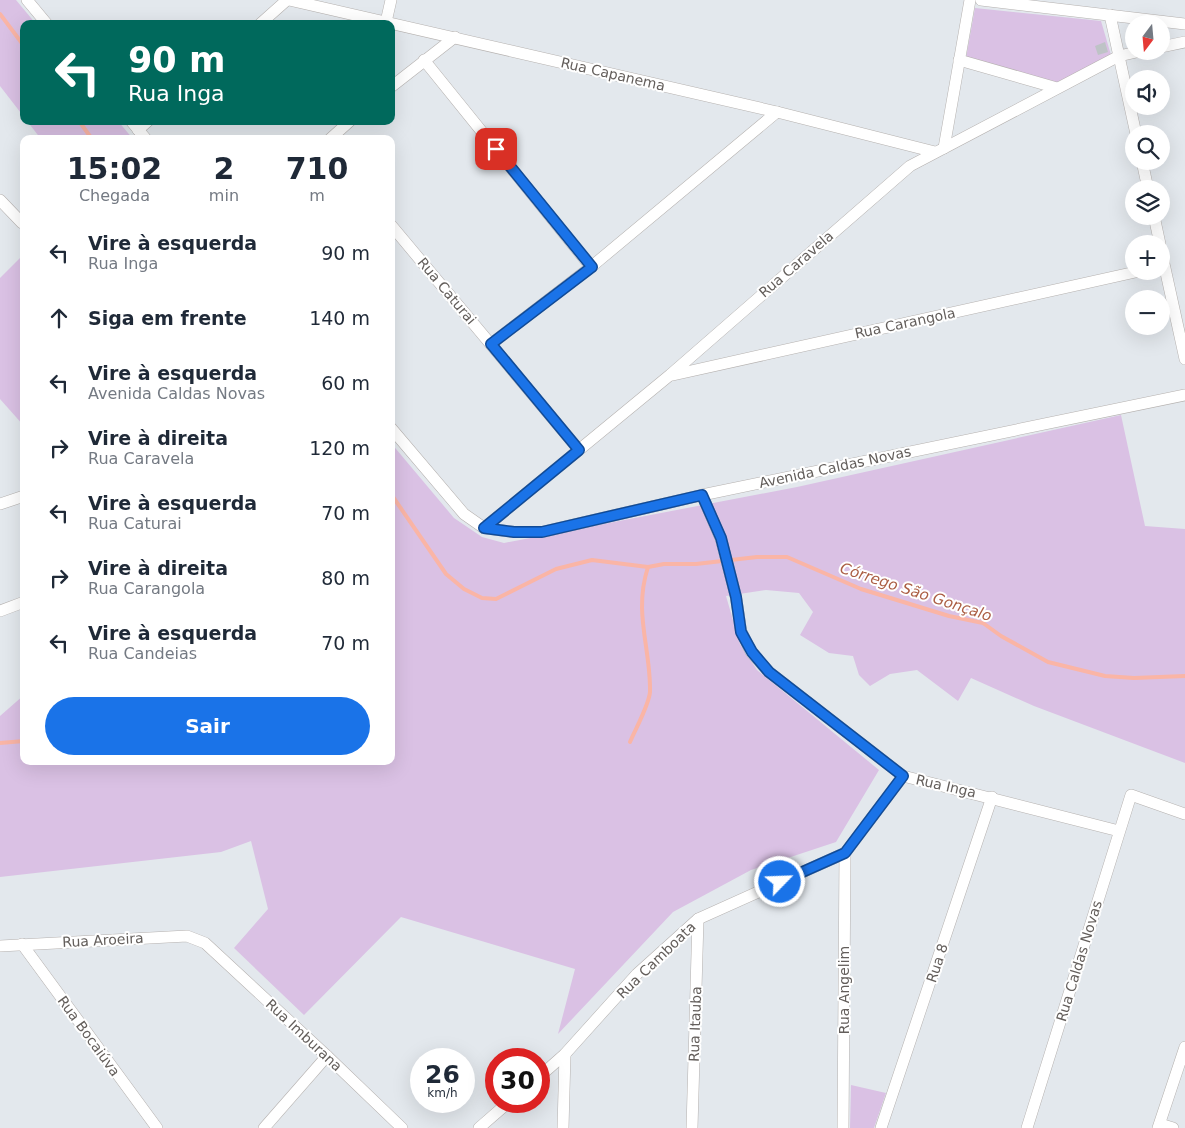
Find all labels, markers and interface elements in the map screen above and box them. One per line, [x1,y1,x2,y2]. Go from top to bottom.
north arrow [1125,15,1170,60]
map controls [1125,15,1170,335]
icon: left [45,40,110,105]
text: 90 m [128,40,225,80]
street label: Rua Capanema [559,54,667,94]
button: sound [1125,70,1170,115]
text: Rua Inga [128,81,225,106]
button: search [1125,125,1170,170]
pin [475,128,517,170]
icon: arrive [482,135,510,163]
text: 15:02 [67,151,162,186]
text: 2 [213,151,234,186]
text: 710 [286,151,348,186]
button: layers [1125,180,1170,225]
text: Chegada [79,186,150,205]
text: min [209,186,239,205]
text: m [309,186,325,205]
street label: Rua Caravela [756,227,836,301]
text: Vire à esquerda [88,232,257,254]
button: + [1125,235,1170,280]
icon: left [45,239,73,267]
text: 90 m [321,242,370,264]
text: Rua Inga [88,254,158,273]
street label: Rua Caturai [415,254,479,328]
button: − [1125,290,1170,335]
icon: ahead [45,304,73,332]
street label: Rua Carangola [853,305,957,341]
text: Siga em frente [88,307,247,329]
text: 140 m [309,307,370,329]
text: Vire à esquerda [88,362,257,384]
icon: left [45,369,73,397]
text: 60 m [321,372,370,394]
text: Avenida Caldas Novas [88,384,265,403]
text: Vire à direita [88,427,228,449]
icon: right [45,434,73,462]
text: 120 m [309,437,370,459]
street label: Avenida Caldas Novas [758,443,912,491]
text: Rua Caravela [88,449,194,468]
text: Vire à esquerda [88,492,257,514]
icon: left [45,499,73,527]
text: 70 m [321,502,370,524]
text: Rua Caturai [88,514,182,533]
text: Vire à direita [88,557,228,579]
water label: Córrego São Gonçalo [838,559,994,625]
icon: right [45,564,73,592]
text: 80 m [321,567,370,589]
text: Rua Carangola [88,579,205,598]
text: Vire à esquerda [88,622,257,644]
icon: left [45,629,73,657]
text: 70 m [321,632,370,654]
text: Rua Candeias [88,644,197,663]
button: Sair [45,697,370,755]
street label: Rua Inga [914,771,978,801]
position arrow [753,855,805,907]
street label: Rua Caldas Novas [1053,899,1105,1023]
street label: Rua Camboata [613,918,699,1002]
street label: Rua Aroeira [62,930,144,950]
street label: Rua 8 [923,942,951,984]
street label: Rua Angelim [836,946,852,1034]
street label: Rua Itauba [686,986,704,1062]
street label: Rua Bocaiúva [55,993,123,1079]
street label: Rua Imburana [263,996,345,1074]
speed limit sign: 30 [485,1048,550,1113]
text: 26 [425,1060,460,1089]
text: km/h [427,1086,458,1100]

